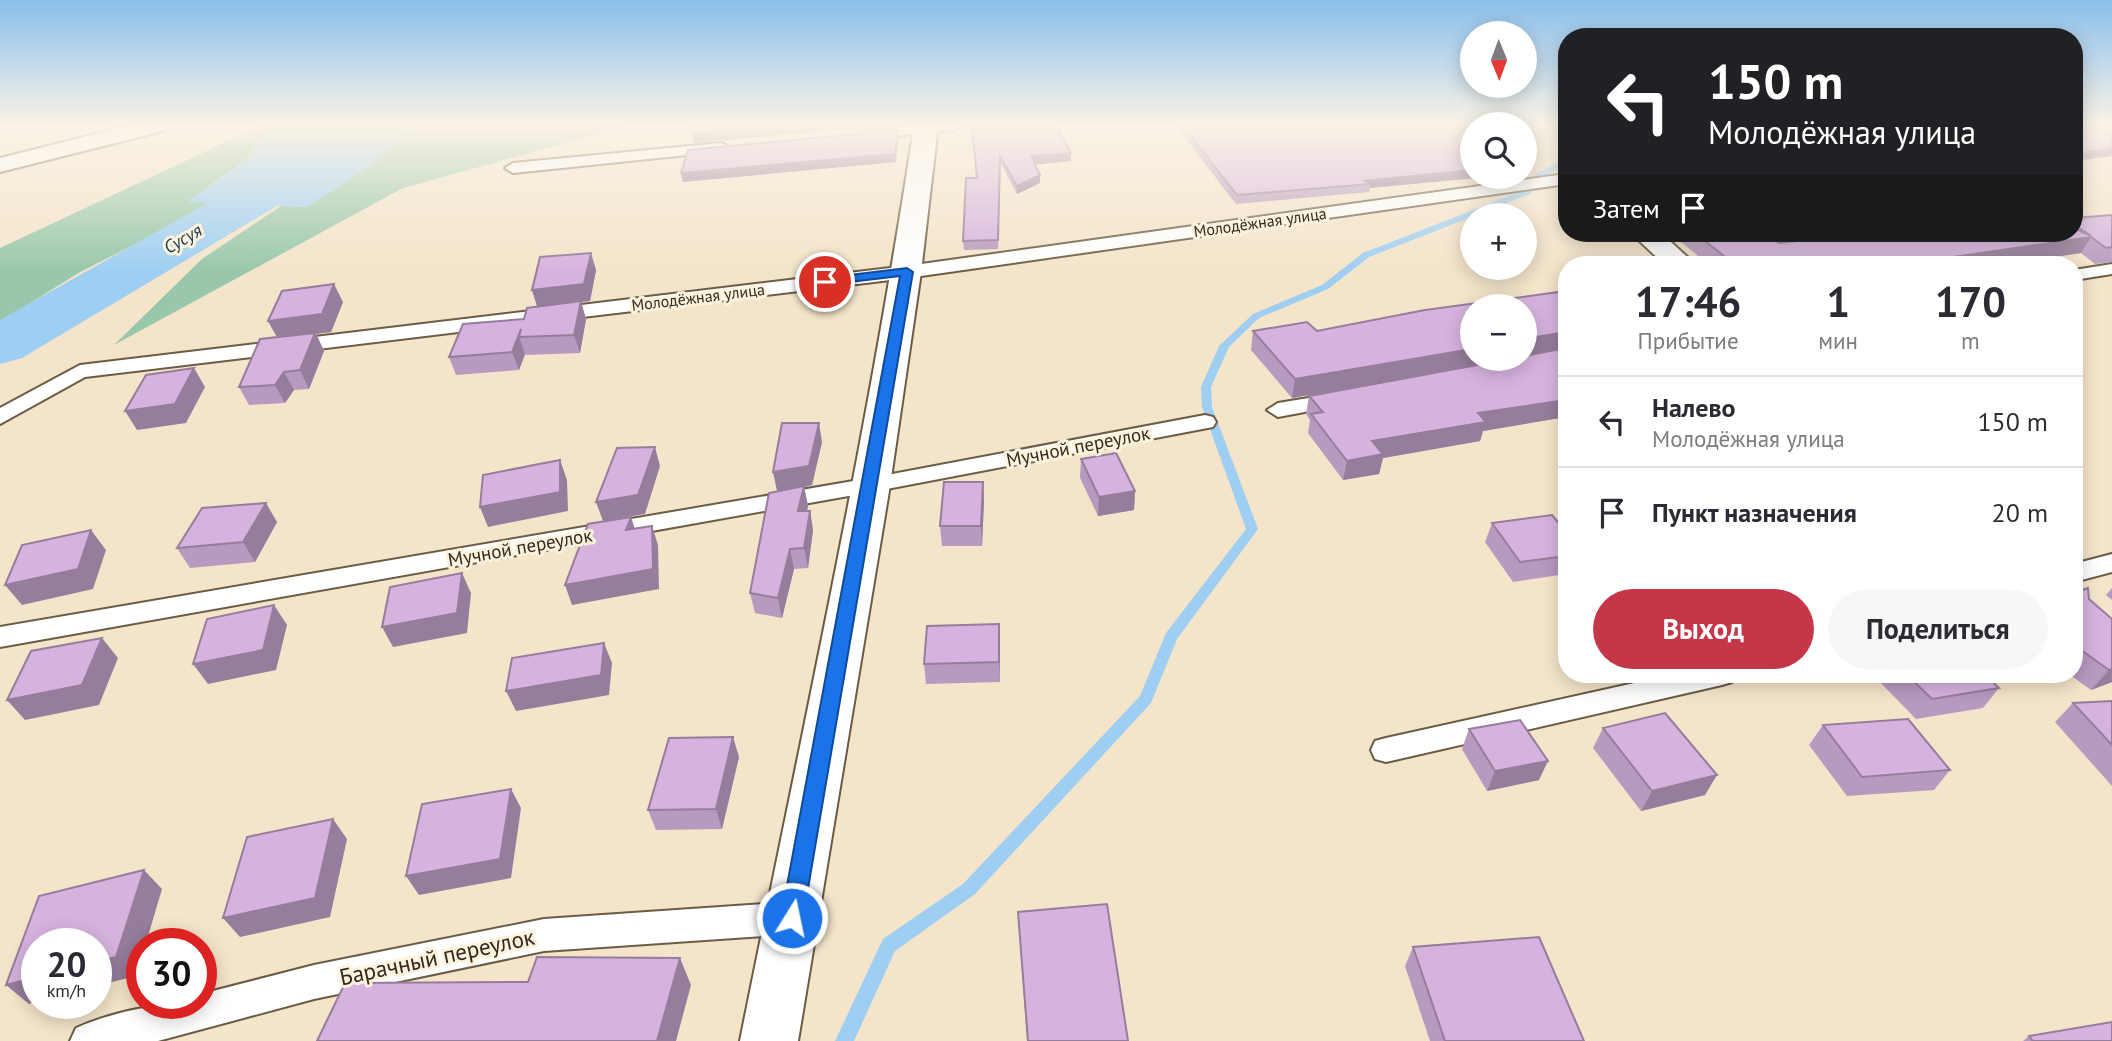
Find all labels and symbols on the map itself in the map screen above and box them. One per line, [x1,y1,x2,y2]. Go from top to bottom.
north arrow [1460,21,1536,98]
street label: Молодёжная улица [1192,203,1328,241]
water label: Сусуя [159,218,207,259]
pin [795,252,855,312]
street label: Молодёжная улица [630,279,766,315]
street label: Мучной переулок [1004,420,1152,472]
street label: Мучной переулок [446,523,594,571]
position arrow [755,881,829,955]
street label: Барачный переулок [337,922,537,991]
speed limit sign: 30 [126,928,217,1019]

